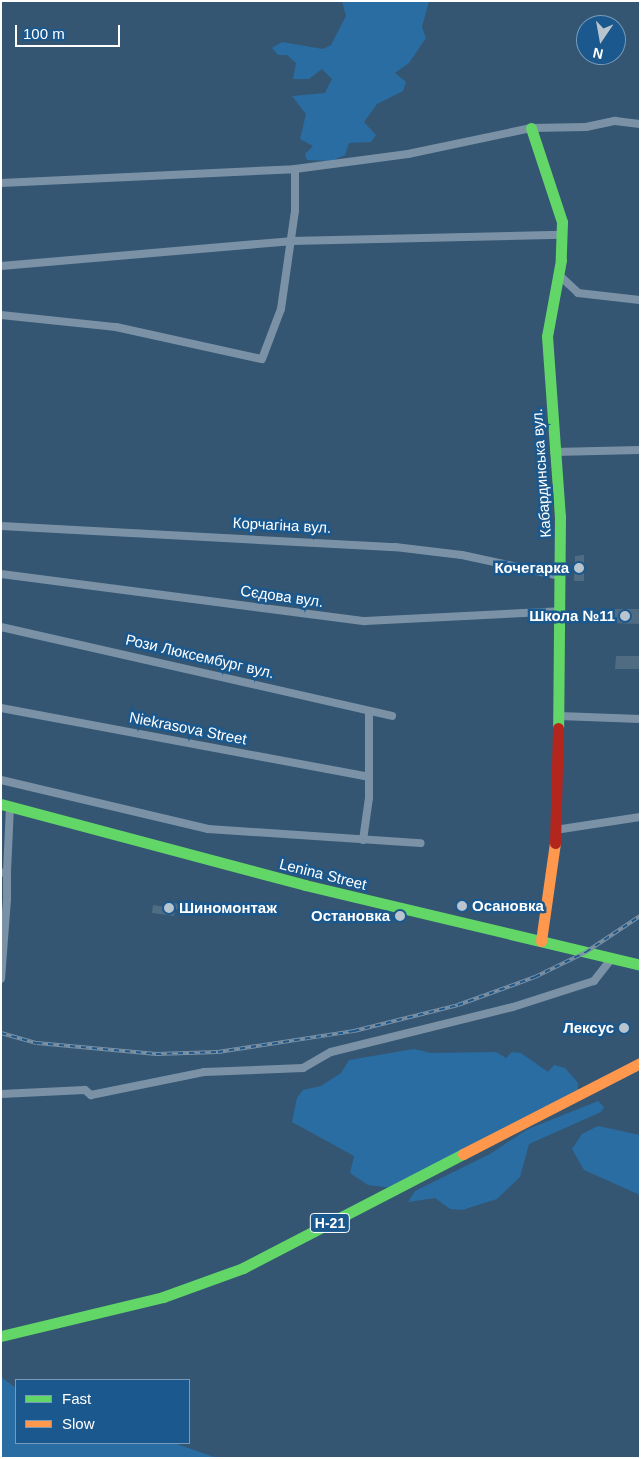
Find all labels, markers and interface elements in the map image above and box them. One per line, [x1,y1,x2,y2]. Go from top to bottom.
scale bar [18,15,122,47]
north arrow [576,15,626,65]
text: 100 m [23,25,65,42]
text: N [591,45,605,63]
street label: Кабардинська вул. [528,408,554,538]
street label: Корчагіна вул. [232,513,332,537]
place label: Кочегарка [494,559,569,577]
marker: Кочегарка [573,562,585,574]
street label: Сєдова вул. [239,581,325,611]
place label: Школа №11 [529,607,615,625]
marker: Школа №11 [619,610,631,622]
street label: Рози Люксембург вул. [124,630,276,682]
street label: Niekrasova Street [128,708,248,748]
street label: Lenina Street [278,854,368,894]
place label: Осановка [472,897,544,915]
place label: Шиномонтаж [179,899,277,917]
marker: Осановка [456,900,468,912]
marker: Шиномонтаж [163,902,175,914]
place label: Остановка [311,907,390,925]
marker: Остановка [394,910,406,922]
place label: Лексус [563,1019,614,1037]
marker: Лексус [618,1022,630,1034]
road number: Н-21 [309,1212,351,1234]
legend [15,1379,190,1444]
text: Fast [62,1390,91,1407]
text: Slow [62,1415,95,1432]

